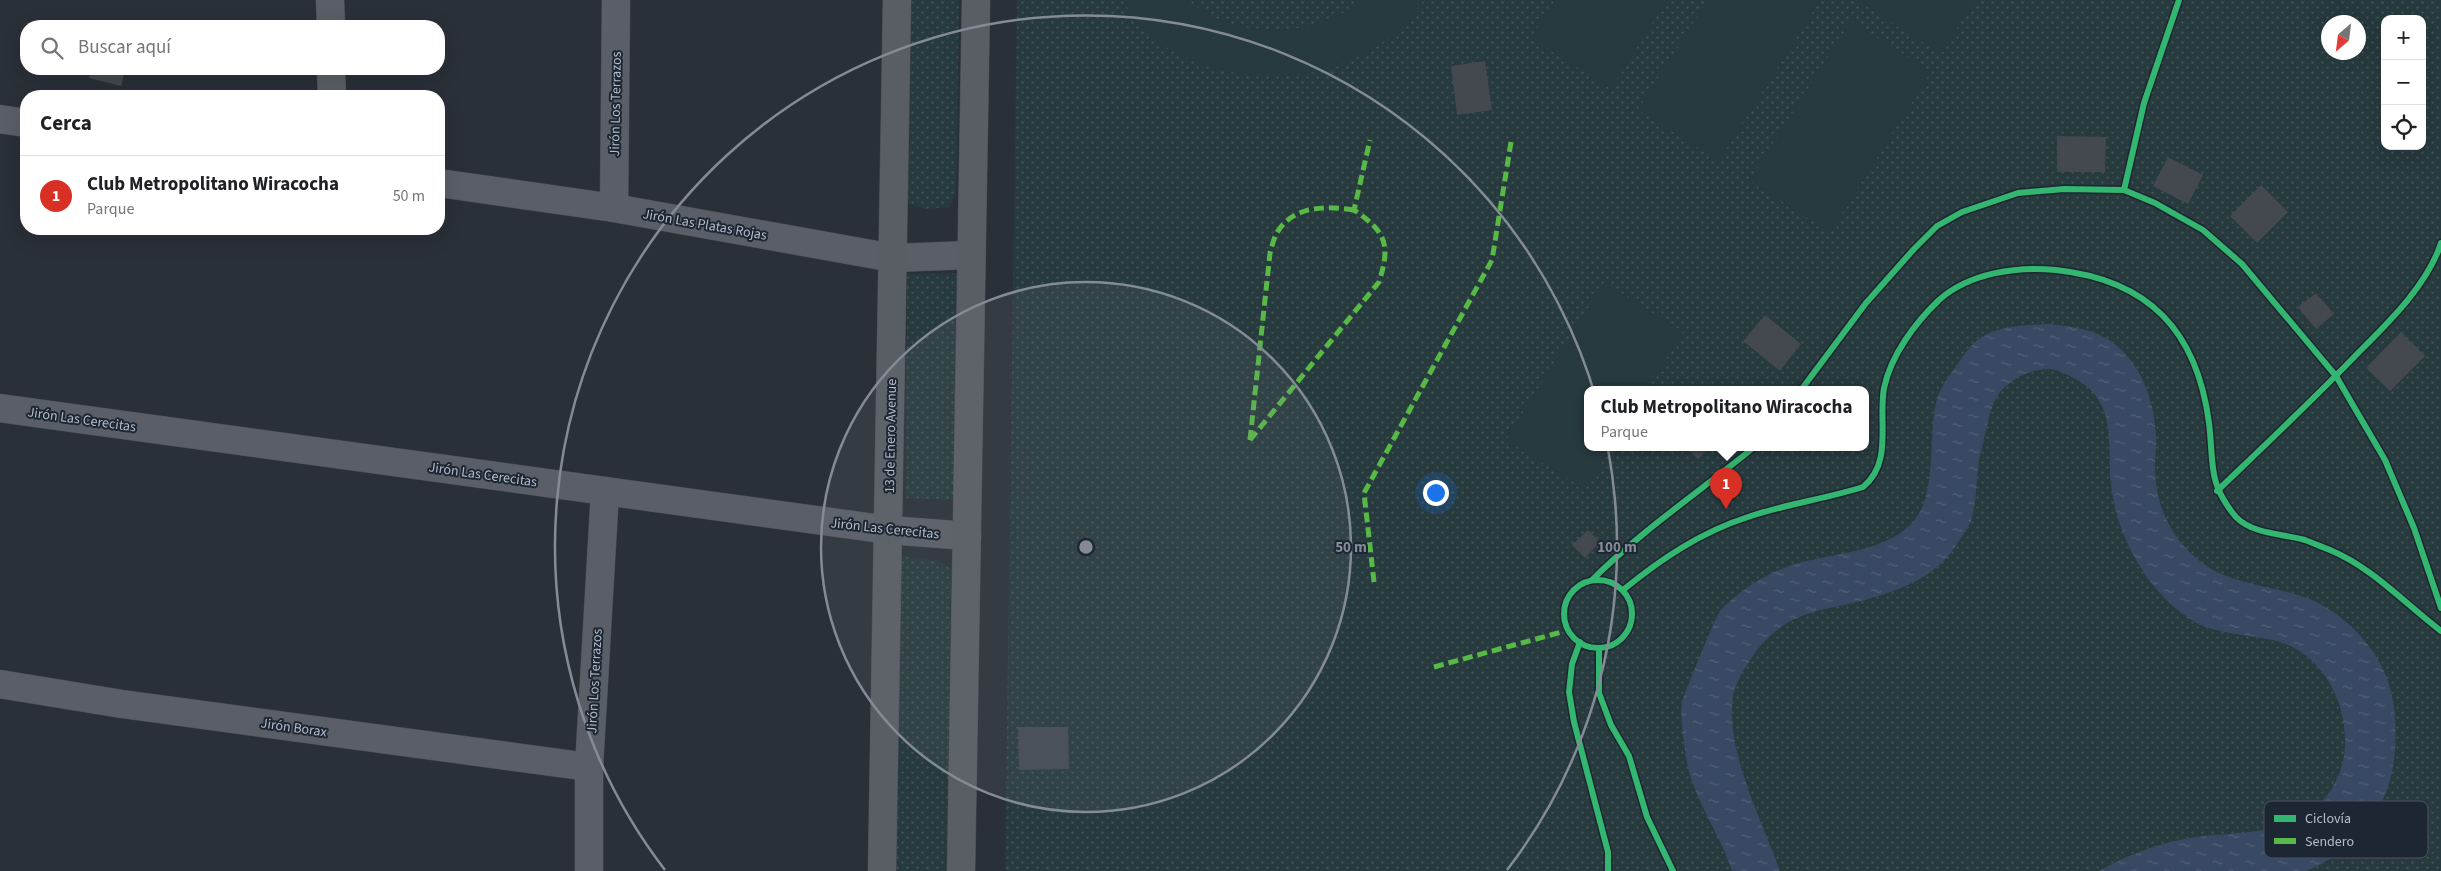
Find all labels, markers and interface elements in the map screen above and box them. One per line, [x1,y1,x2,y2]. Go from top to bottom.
north arrow [2321,15,2366,60]
map controls [2381,15,2426,150]
button: + [2381,15,2426,60]
search box [20,20,445,75]
icon: search [38,34,66,62]
text: Buscar aquí [78,34,171,61]
street label: Jirón Los Terrazos [605,51,627,157]
button: − [2381,60,2426,105]
button: locate [2381,105,2426,150]
text: Cerca [40,108,92,138]
text: Club Metropolitano Wiracocha [87,171,339,198]
text: 1 [52,185,60,207]
text: 50 m [393,185,425,207]
text: Parque [87,198,134,220]
street label: Jirón Las Platas Rojas [641,204,769,246]
street label: 13 de Enero Avenue [880,379,902,493]
popup [1584,386,1869,451]
text: Club Metropolitano Wiracocha [1601,394,1852,421]
street label: Jirón Las Cerecitas [26,402,137,438]
text: Parque [1601,421,1648,443]
street label: Jirón Las Cerecitas [427,457,538,493]
pin: 1 [1710,468,1742,509]
your location [1423,480,1449,506]
street label: Jirón Las Cerecitas [830,513,940,545]
text: 50 m [1335,537,1367,558]
text: 100 m [1597,537,1637,558]
centre of rings [1077,538,1095,556]
street label: Jirón Los Terrazos [582,628,608,734]
street label: Jirón Borax [260,713,329,743]
legend [2264,801,2428,858]
text: Ciclovía [2305,809,2351,829]
text: Sendero [2305,832,2354,852]

